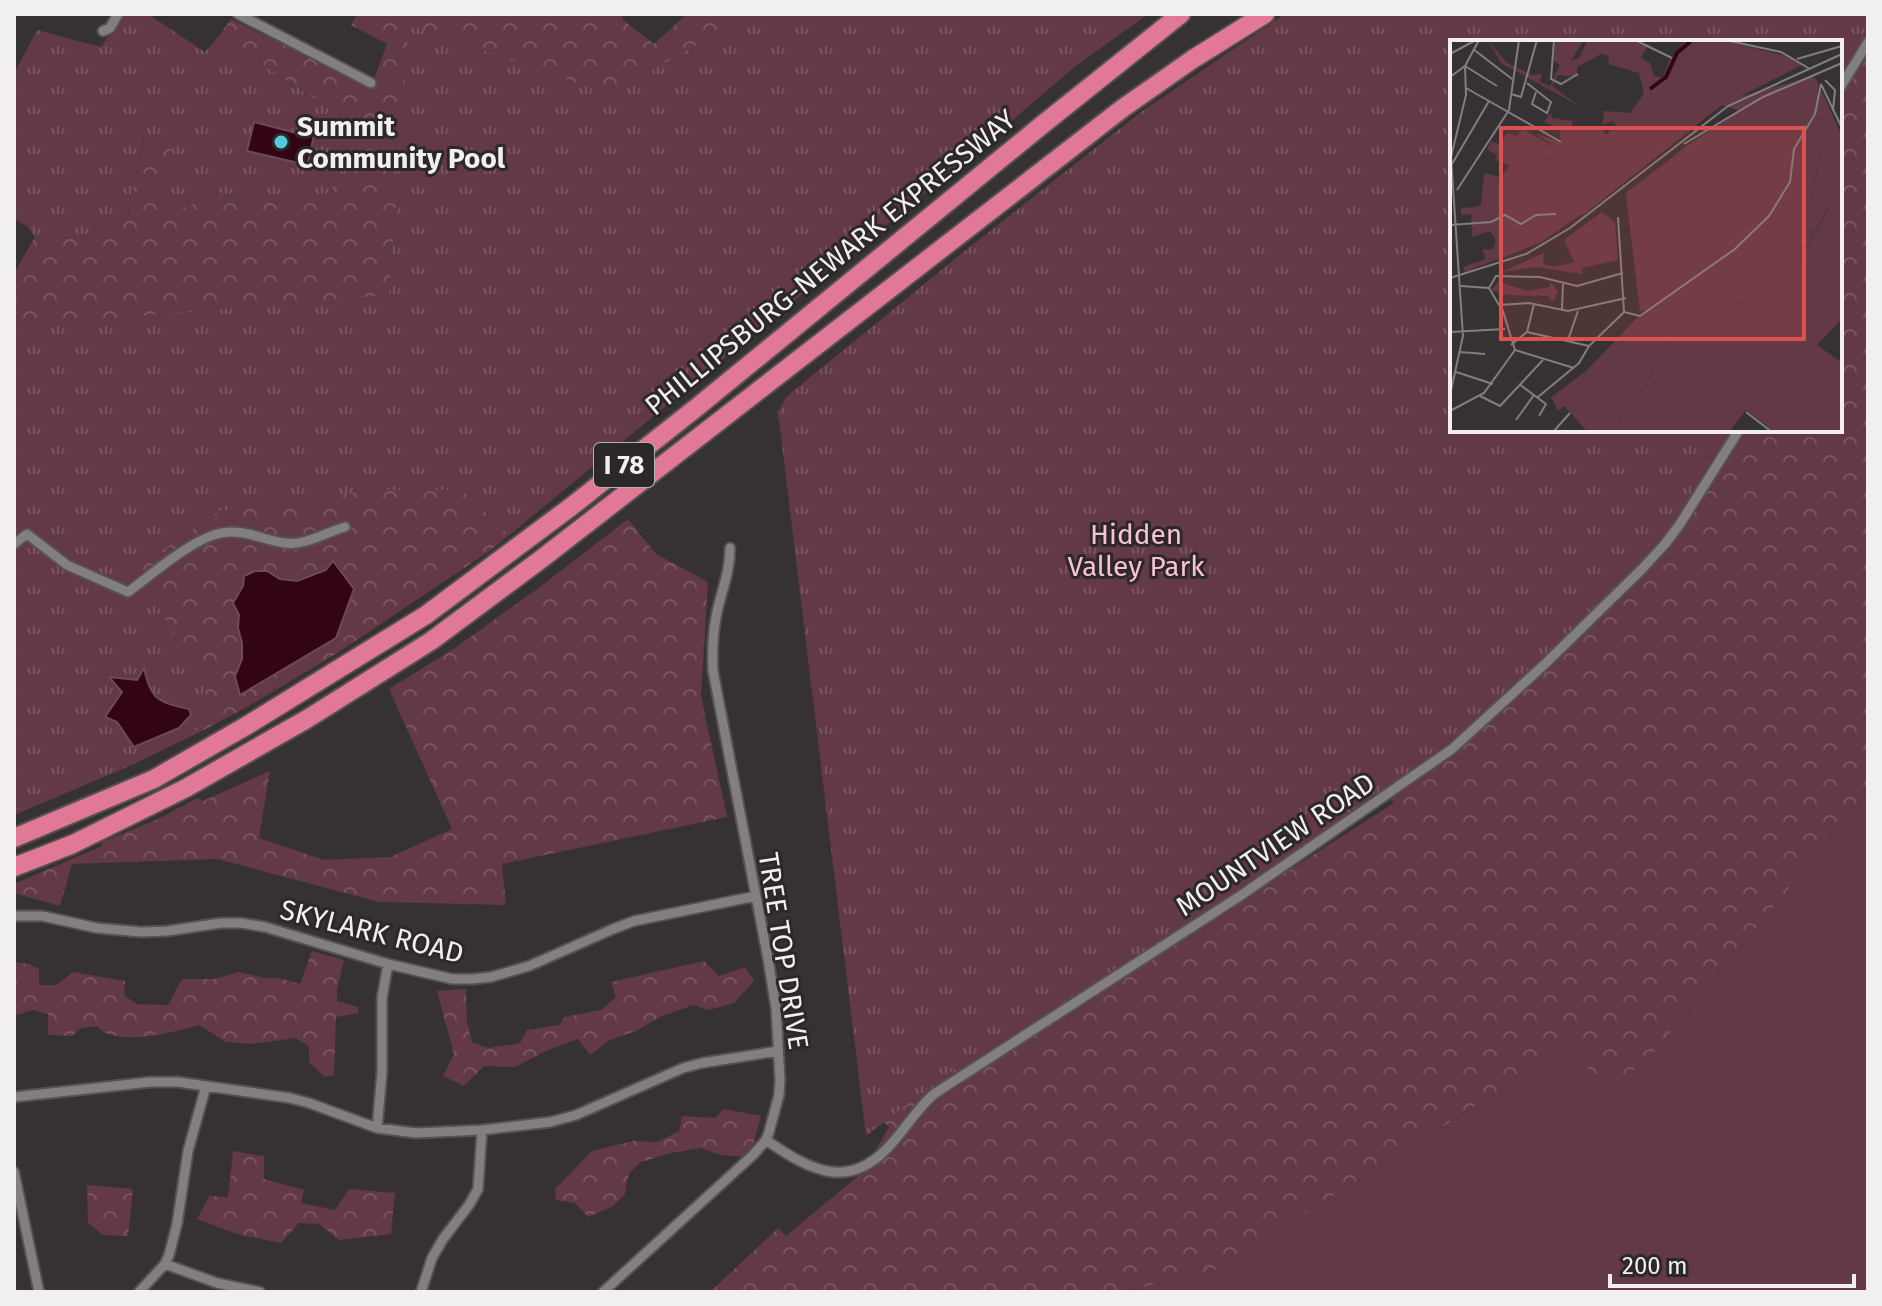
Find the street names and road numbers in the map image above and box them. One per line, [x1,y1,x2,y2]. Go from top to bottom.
street label: PHILLIPSBURG-NEWARK EXPRESSWAY [638,102,1023,422]
road number: I 78 [594,443,654,487]
street label: MOUNTVIEW ROAD [1170,766,1381,923]
street label: TREE TOP DRIVE [752,850,815,1052]
street label: SKYLARK ROAD [277,893,467,970]

